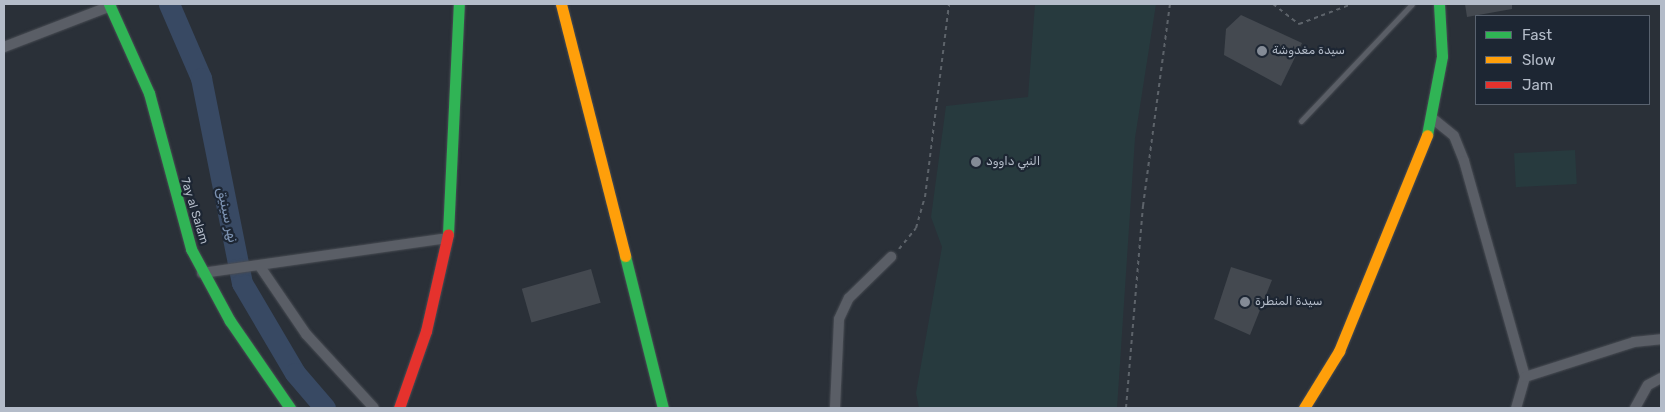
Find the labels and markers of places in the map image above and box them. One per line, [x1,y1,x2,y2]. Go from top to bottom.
place label: سيدة مغدوشة [1272,44,1345,58]
marker: سيدة مغدوشة [1256,45,1268,57]
place label: النبي داوود [986,155,1040,169]
marker: النبي داوود [970,156,982,168]
place label: سيدة المنطرة [1255,295,1322,309]
marker: سيدة المنطرة [1239,296,1251,308]

